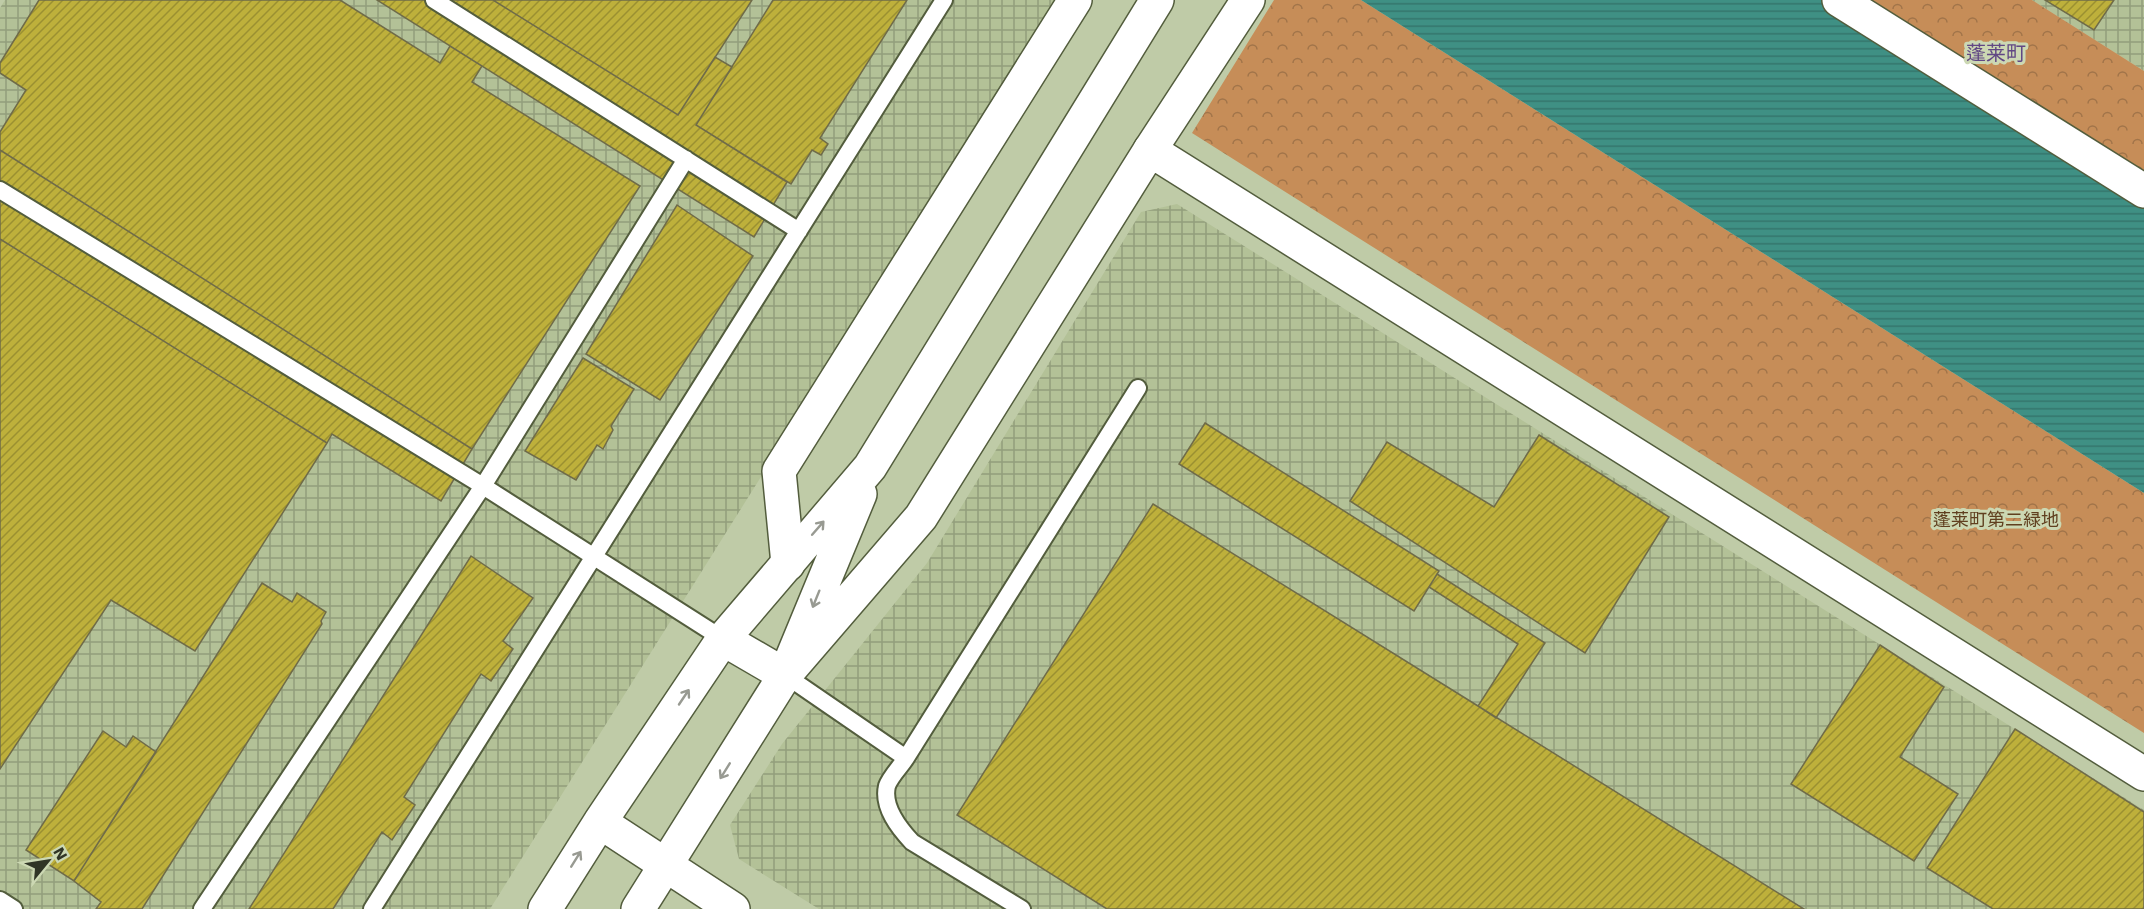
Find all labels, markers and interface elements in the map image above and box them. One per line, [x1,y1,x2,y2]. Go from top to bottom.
district label: 蓬莱町 [1966,41,2026,65]
park label: 蓬莱町第二緑地 [1933,509,2059,530]
one-way arrow [812,520,825,536]
one-way arrow [810,589,821,608]
one-way arrow [678,689,690,706]
one-way arrow [719,762,731,779]
north arrow [18,831,78,891]
text: N [49,844,72,864]
one-way arrow [571,851,583,868]

